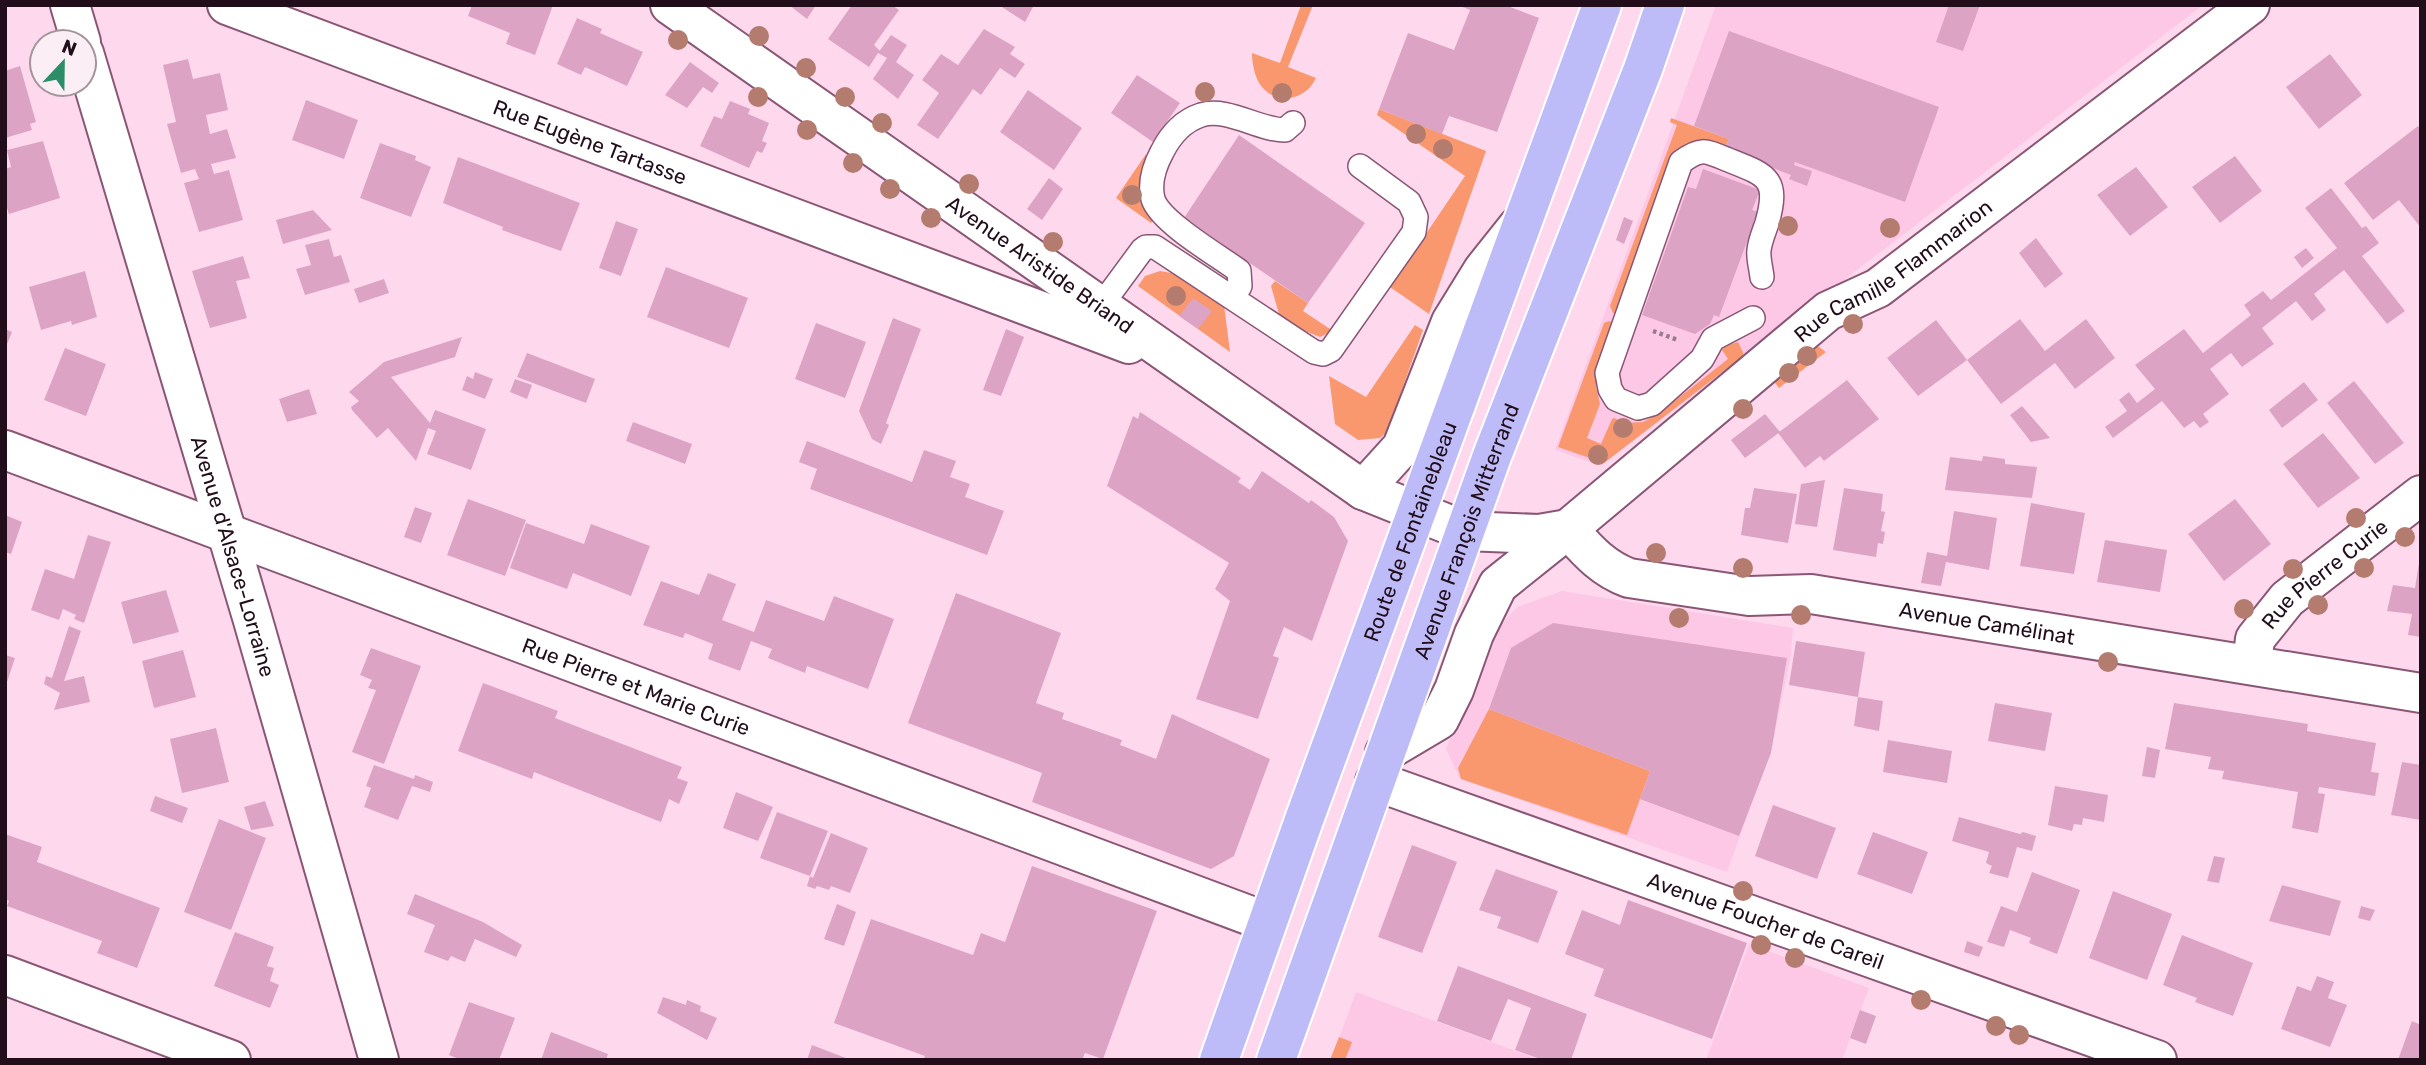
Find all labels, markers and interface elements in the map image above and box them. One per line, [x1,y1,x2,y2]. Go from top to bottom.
north arrow [28,28,98,98]
text: N [59,34,80,61]
street label: Rue Eugène Tartasse [490,94,690,189]
street label: Avenue Aristide Briand [942,190,1139,338]
street label: Rue Camille Flammarion [1788,194,1997,347]
street label: Avenue François Mitterrand [1408,400,1524,662]
street label: Route de Fontainebleau [1358,418,1461,645]
street label: Avenue d'Alsace-Lorraine [186,433,281,680]
street label: Rue Pierre Curie [2256,513,2392,634]
street label: Avenue Camélinat [1898,596,2077,649]
street label: Rue Pierre et Marie Curie [519,632,754,740]
street label: Avenue Foucher de Careil [1644,867,1887,974]

